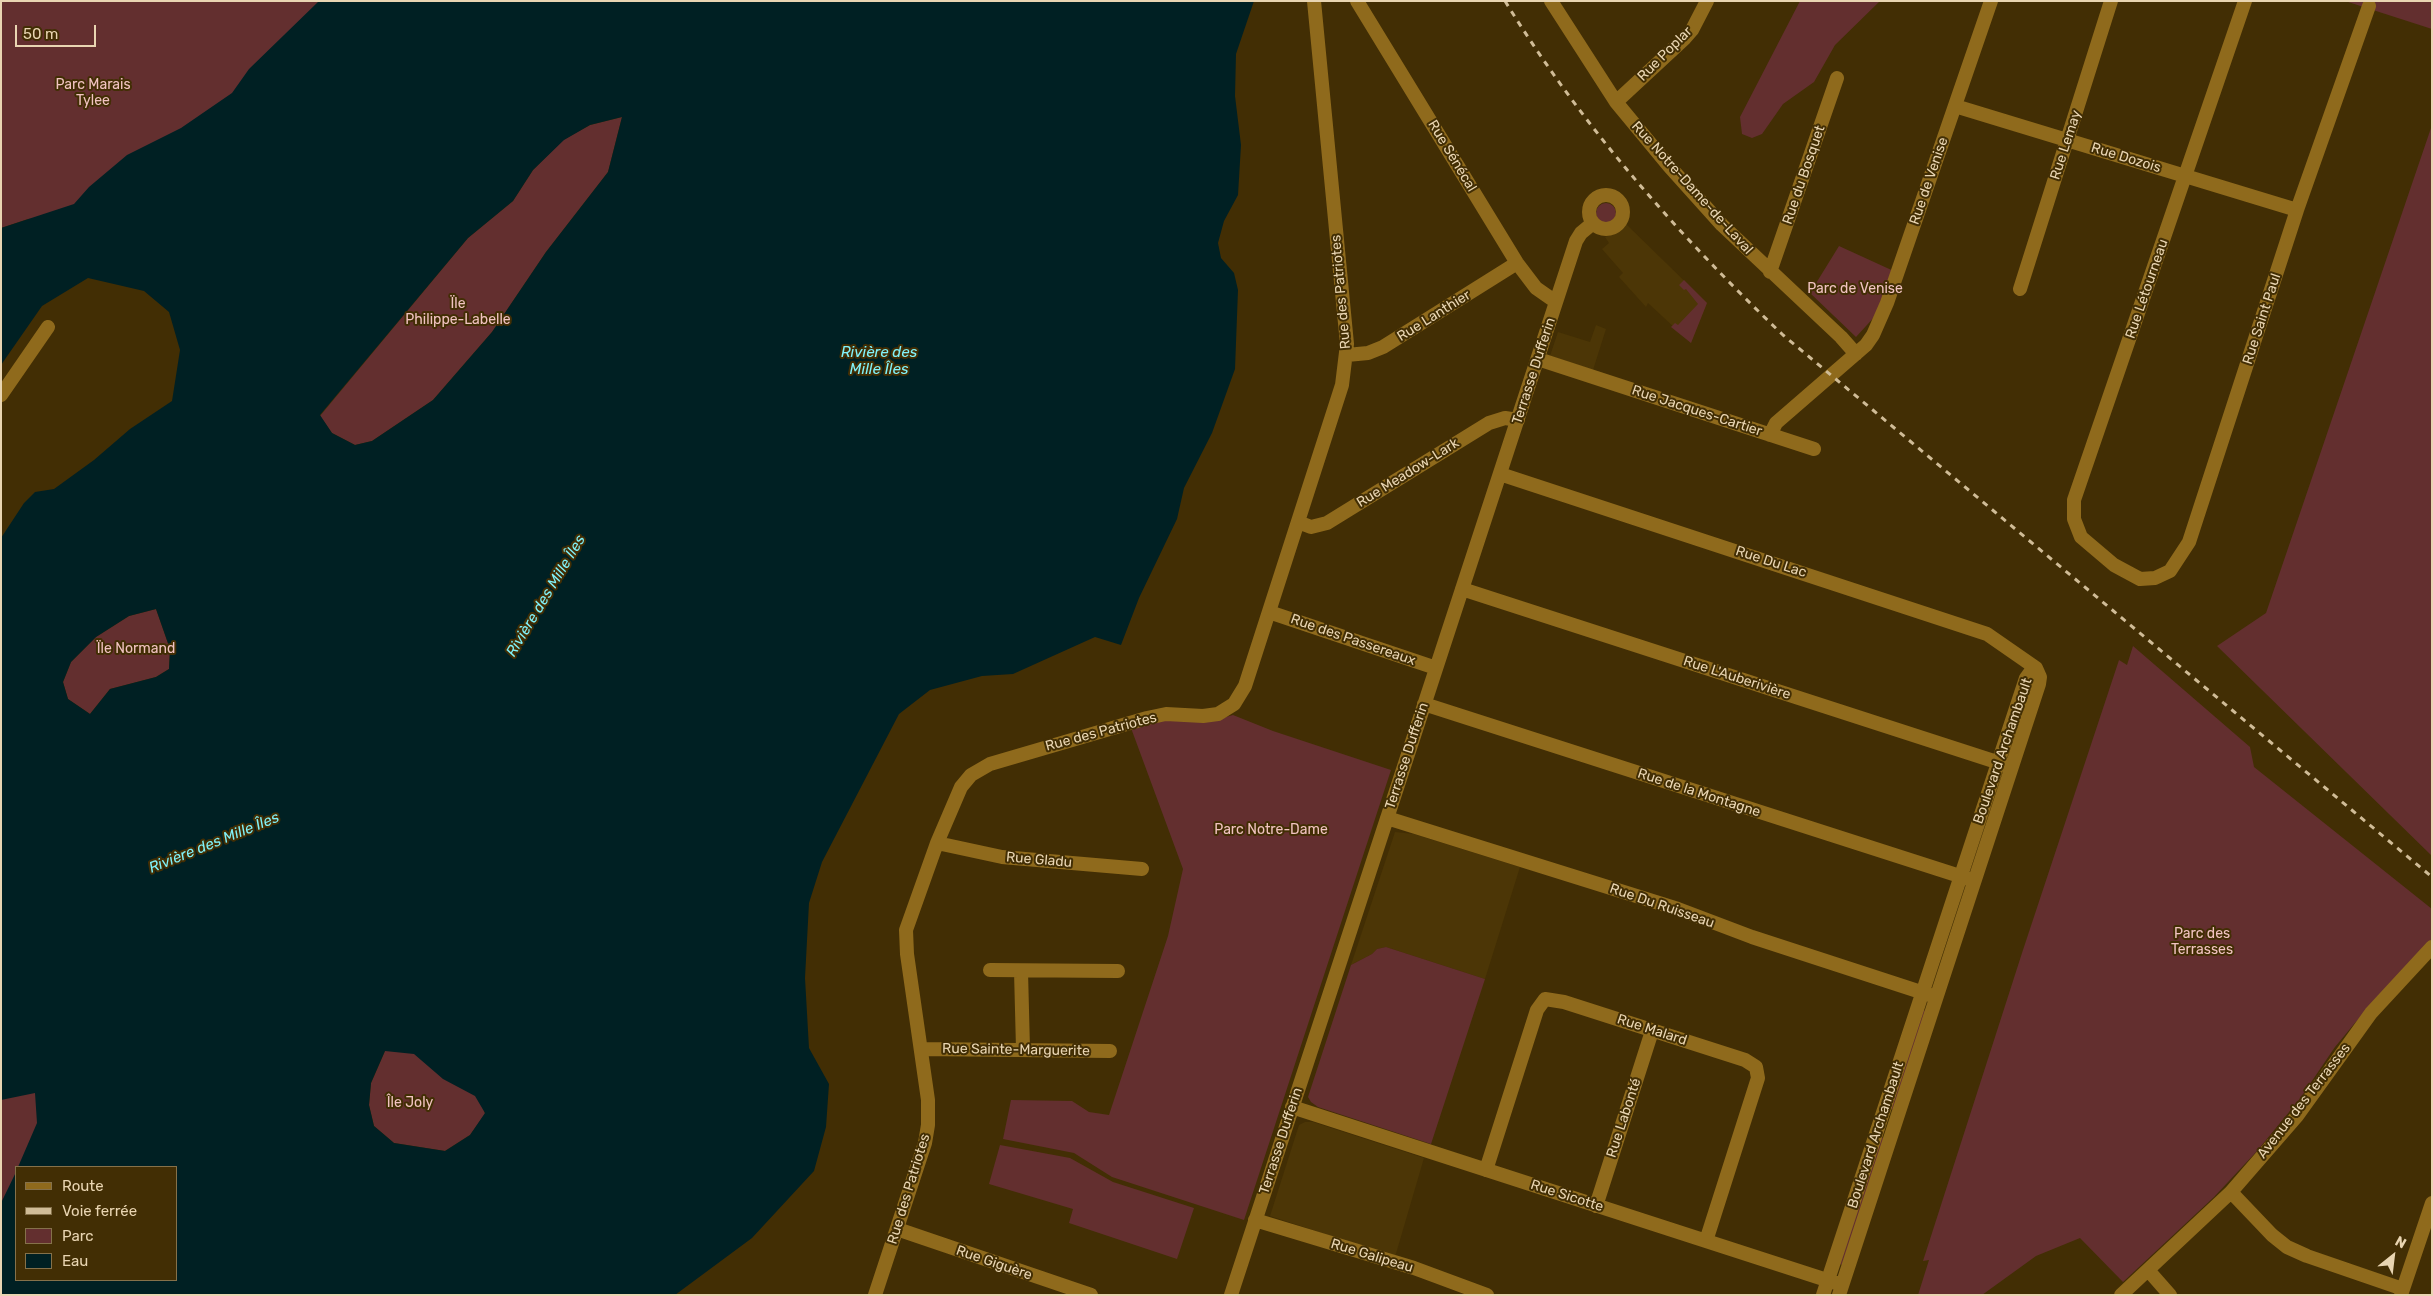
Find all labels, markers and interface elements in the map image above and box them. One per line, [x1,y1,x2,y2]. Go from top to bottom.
scale bar [18,15,99,47]
street label: Rue Poplar [1634,23,1696,85]
text: 50 m [23,25,58,43]
park label: Parc Marais Tylee [55,77,131,110]
street label: Rue Lemay [2047,108,2085,182]
street label: Rue Sénécal [1424,117,1480,195]
street label: Rue Notre-Dame-de-Laval [1628,118,1756,258]
street label: Rue du Bosquet [1779,123,1829,227]
street label: Rue de Venise [1906,135,1952,227]
street label: Rue Dozois [2089,139,2163,177]
street label: Rue des Patriotes [1328,234,1354,350]
street label: Rue Létourneau [2122,237,2172,341]
street label: Rue Saint Paul [2239,272,2285,366]
park label: Parc de Venise [1807,281,1903,297]
street label: Rue Lanthier [1394,287,1474,345]
park label: Ïle Philippe-Labelle [405,296,511,328]
street label: Terrasse Dufferin [1509,316,1559,426]
water label: Rivière des Mille Îles [841,344,917,379]
street label: Rue Jacques-Cartier [1630,382,1764,440]
street label: Rue Meadow-Lark [1354,435,1462,511]
water label: Rivière des Mille Îles [502,532,590,660]
street label: Rue Du Lac [1733,543,1809,581]
street label: Rue des Passereaux [1288,611,1418,669]
park label: Ïle Normand [97,641,175,657]
street label: Rue L'Auberivière [1681,653,1793,703]
street label: Boulevard Archambault [1970,676,2036,826]
street label: Terrasse Dufferin [1382,701,1432,811]
street label: Rue des Patriotes [1043,709,1159,755]
street label: Rue de la Montagne [1635,765,1763,821]
water label: Rivière des Mille Îles [146,809,282,877]
park label: Parc Notre-Dame [1214,822,1328,838]
street label: Rue Gladu [1005,849,1073,871]
street label: Rue Du Ruisseau [1607,880,1717,932]
park label: Parc des Terrasses [2171,926,2233,959]
street label: Rue Malard [1615,1011,1689,1049]
street label: Rue Sainte-Marguerite [942,1040,1090,1060]
street label: Avenue des Terrasses [2254,1040,2354,1162]
street label: Boulevard Archambault [1844,1060,1908,1210]
street label: Rue Labonté [1603,1076,1645,1160]
street label: Terrasse Dufferin [1256,1086,1306,1196]
park label: Île Joly [387,1095,433,1111]
street label: Rue des Patriotes [884,1132,934,1246]
legend [15,1166,178,1281]
street label: Rue Sicotte [1529,1176,1605,1216]
text: Route [62,1177,104,1195]
text: Voie ferrée [62,1202,137,1220]
text: Parc [62,1227,94,1245]
north arrow [2368,1231,2418,1281]
text: N [2392,1233,2409,1252]
street label: Rue Galipeau [1329,1236,1415,1276]
street label: Rue Giguère [954,1242,1034,1284]
text: Eau [62,1252,88,1270]

